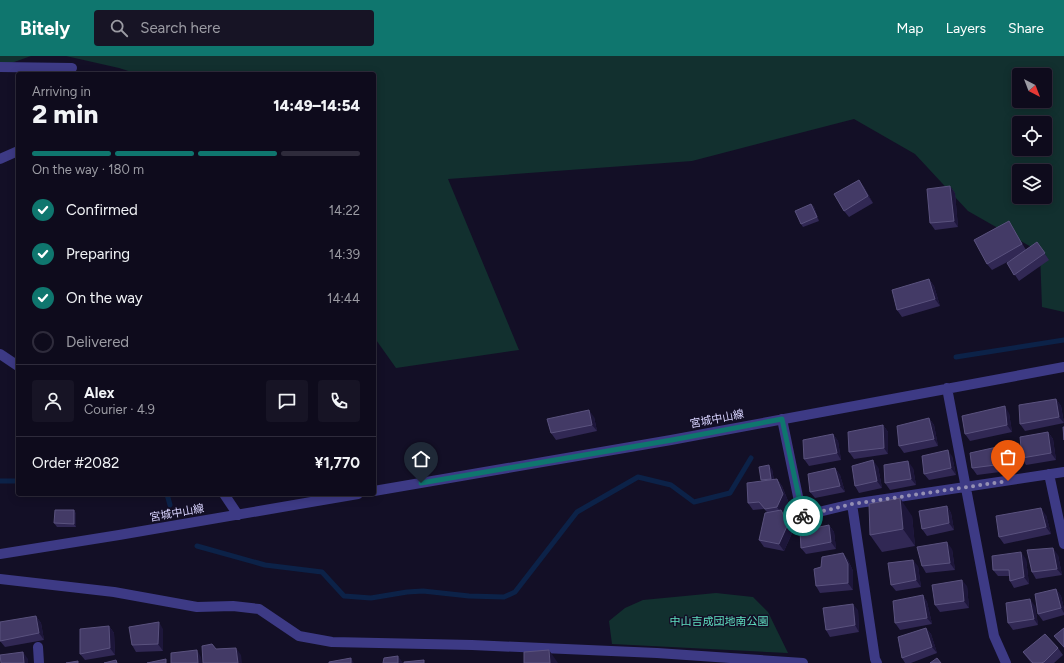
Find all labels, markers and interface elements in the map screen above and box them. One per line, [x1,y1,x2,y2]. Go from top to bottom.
search box [94,10,374,46]
text: Bitely [20,17,70,40]
icon: search [108,17,130,39]
text: Search here [140,19,220,37]
text: Map [896,20,924,37]
text: Layers [946,20,986,37]
text: Share [1008,20,1044,37]
north arrow [1012,68,1052,108]
map controls [1012,68,1052,204]
text: Arriving in [32,84,91,99]
text: 14:49–14:54 [273,97,360,115]
text: 2 min [32,98,98,130]
button: locate [1012,116,1052,156]
text: On the way · 180 m [32,162,144,177]
button: layers [1012,164,1052,204]
icon: check [32,199,54,221]
text: Confirmed [66,201,138,219]
text: 14:22 [329,203,360,218]
icon: check [32,243,54,265]
text: Preparing [66,245,130,263]
text: 14:39 [329,247,360,262]
icon: check [32,287,54,309]
text: On the way [66,289,143,307]
text: 14:44 [327,291,360,306]
text: Delivered [66,333,129,351]
button: person [32,380,74,422]
button: chat [266,380,308,422]
button: phone [318,380,360,422]
text: Alex [84,384,114,402]
text: Courier · 4.9 [84,402,155,417]
street label: 宮城中山線 [689,407,745,431]
pin [991,440,1025,481]
pin [404,442,438,483]
icon: bag [997,446,1019,468]
icon: home [410,448,432,470]
text: Order #2082 [32,454,120,472]
text: ¥1,770 [314,454,360,472]
courier [783,496,823,536]
street label: 宮城中山線 [149,502,205,524]
icon: bike [792,505,814,527]
park label: 中山吉成団地南公園 [670,615,769,628]

